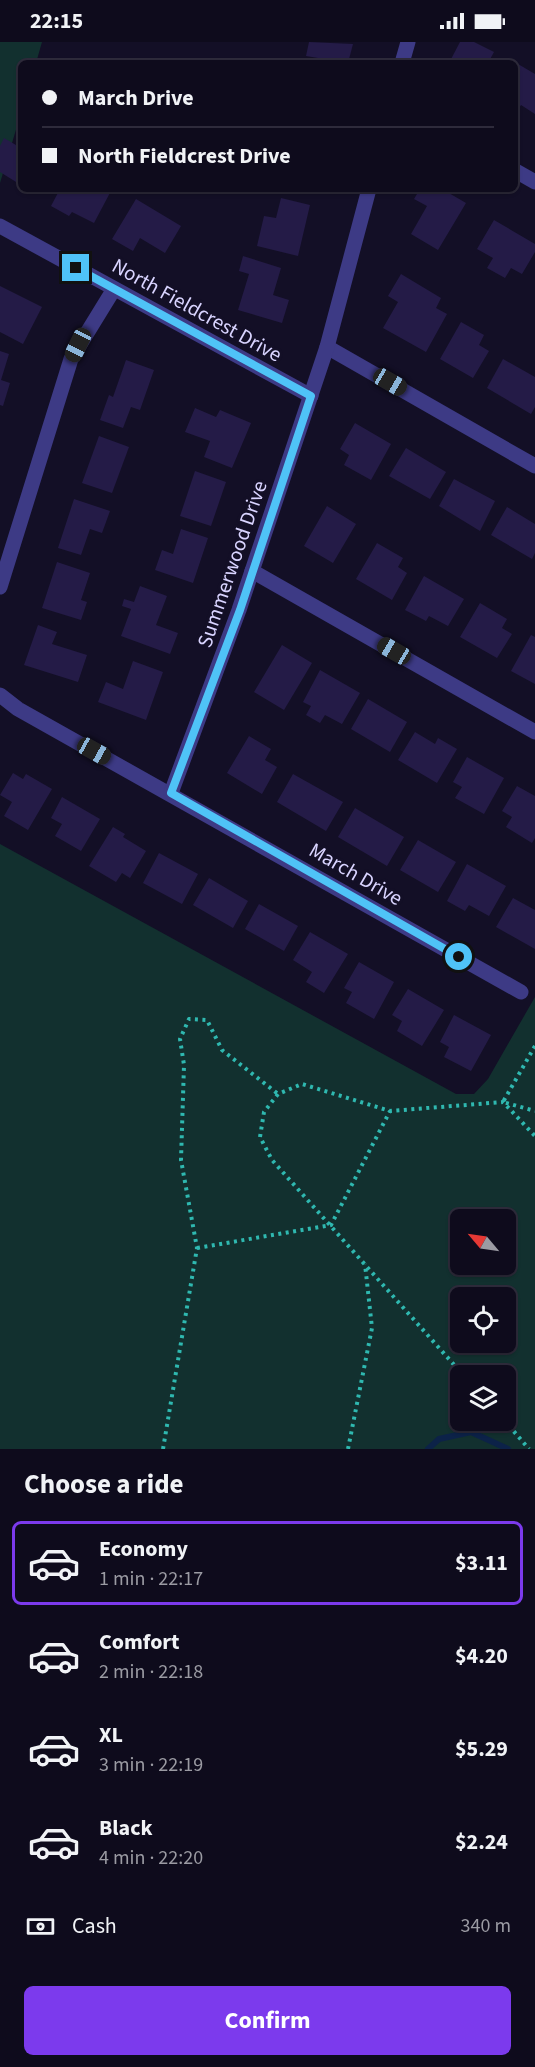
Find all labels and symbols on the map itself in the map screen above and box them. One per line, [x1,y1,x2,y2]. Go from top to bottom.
street label: North Fieldcrest Drive [107,251,287,369]
route end [62,254,89,281]
car [62,325,94,365]
car [370,365,410,399]
street label: Summerwood Drive [189,477,275,651]
car [374,634,414,668]
car [74,734,114,768]
street label: March Drive [304,835,408,913]
route start [445,943,472,970]
north arrow [450,1209,516,1275]

